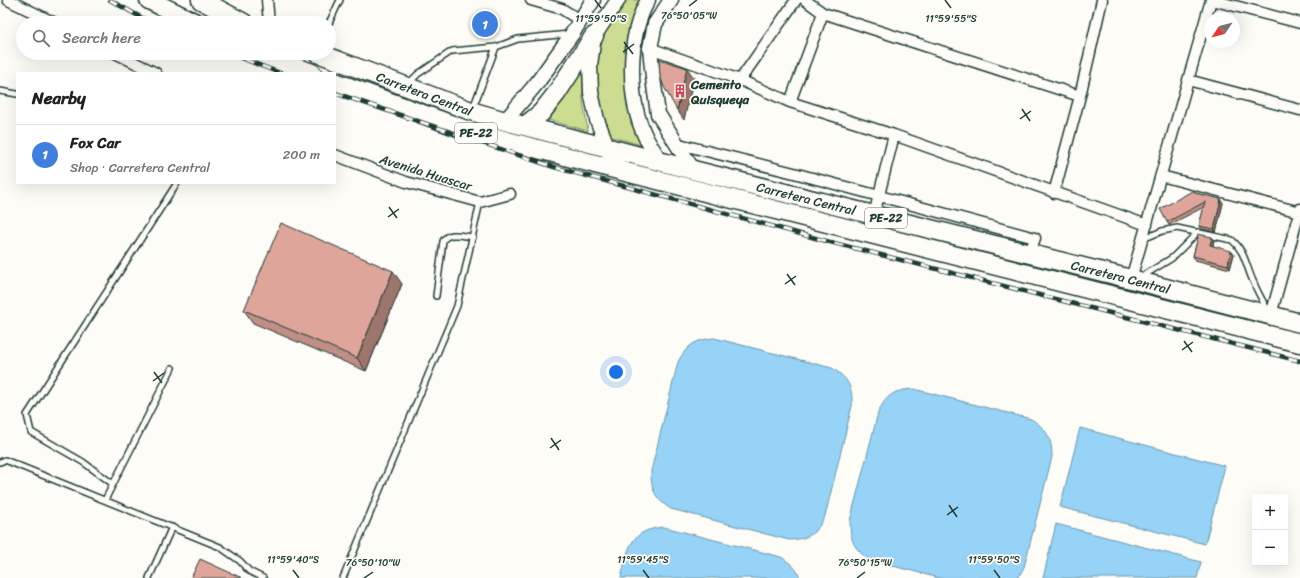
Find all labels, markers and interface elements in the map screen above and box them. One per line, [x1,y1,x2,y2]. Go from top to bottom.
text: 76°50'05"W [661,7,717,25]
pin: 1 [472,9,498,39]
text: 11°59'50"S [575,10,628,28]
text: 11°59'55"S [925,10,977,28]
north arrow [1204,12,1240,48]
search box [16,16,336,60]
text: Search here [62,25,141,51]
icon: search [30,27,52,49]
street label: Carretera Central [373,65,476,123]
place label: Cemento Quisqueya [690,73,750,111]
text: Nearby [32,83,86,113]
building icon: Cemento Quisqueya [672,83,688,99]
road number: PE-22 [455,123,497,143]
text: Fox Car [70,130,120,156]
text: 1 [42,143,48,166]
text: 200 m [283,143,320,166]
street label: Avenida Huascar [376,147,476,198]
text: Shop · Carretera Central [70,156,210,179]
street label: Carretera Central [754,175,858,222]
road number: PE-22 [865,208,907,228]
street label: Carretera Central [1068,253,1173,301]
your location [606,362,626,382]
map controls [1252,494,1288,566]
button: + [1252,494,1288,530]
button: − [1252,530,1288,566]
text: 11°59'40"S [267,551,320,569]
text: 11°59'45"S [617,551,670,569]
text: 11°59'50"S [968,551,1021,569]
text: 76°50'10"W [346,554,400,572]
text: 76°50'15"W [838,554,892,572]

